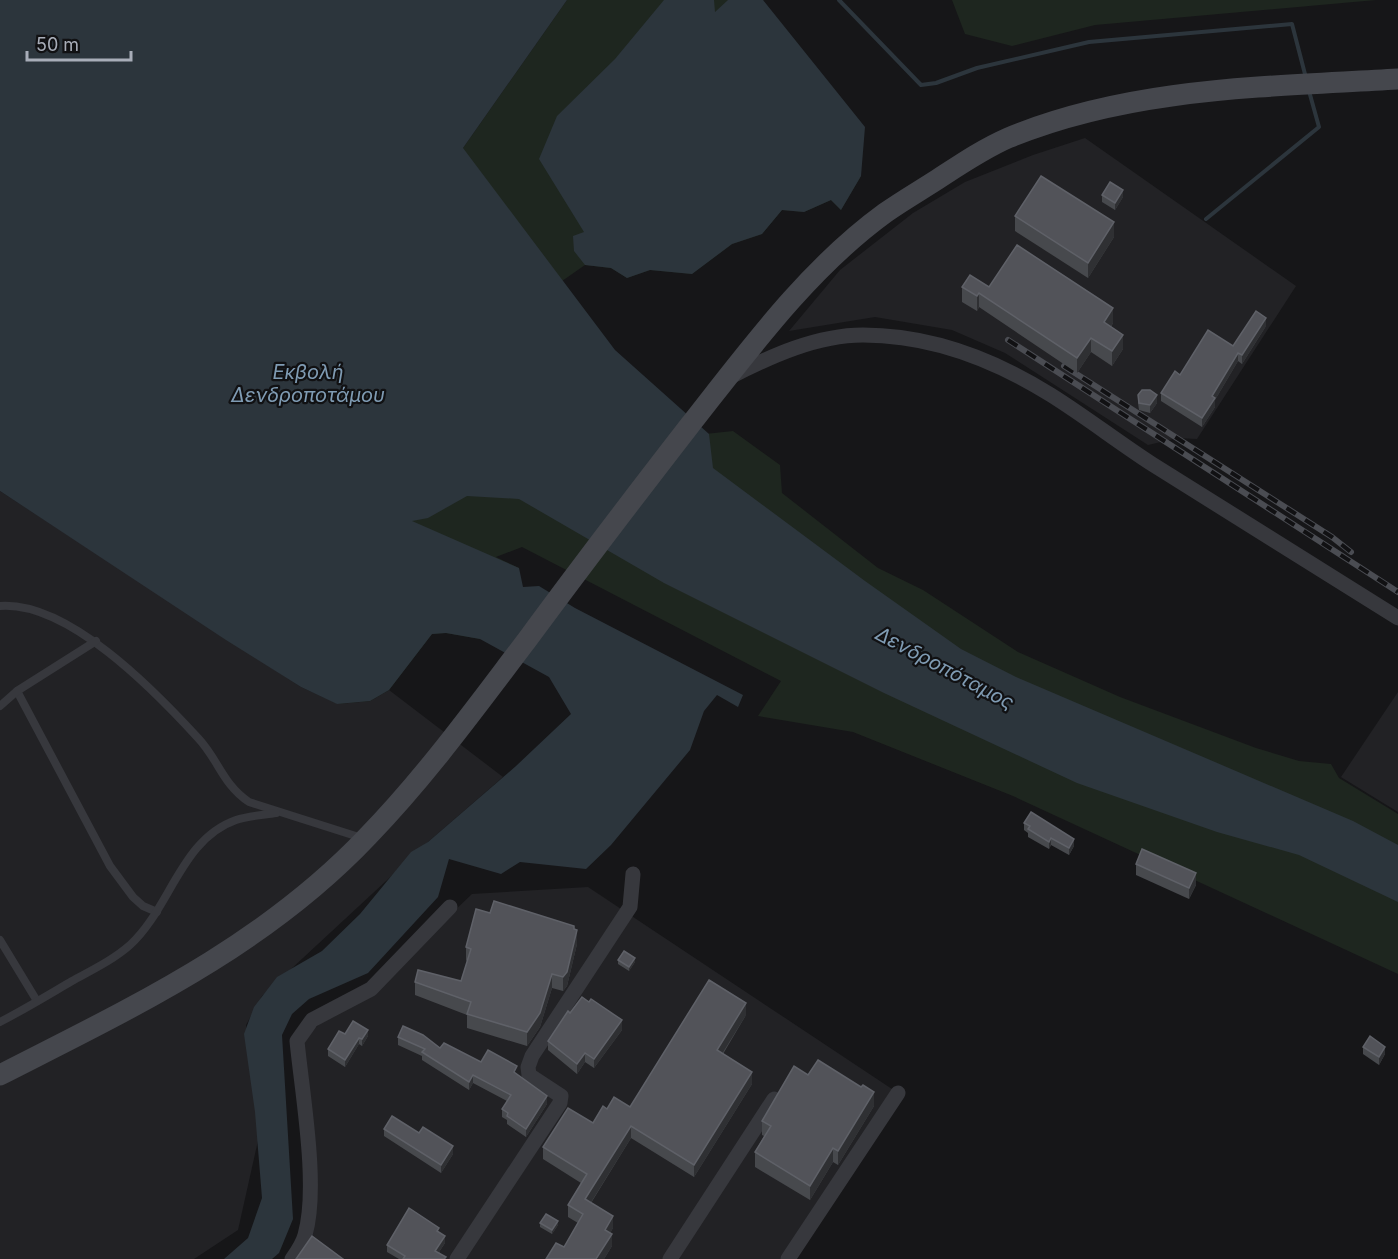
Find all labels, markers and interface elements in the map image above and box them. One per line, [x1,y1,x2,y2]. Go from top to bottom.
scale bar [27,24,130,62]
text: 50 m [36,34,79,55]
water label: Εκβολή Δενδροποτάμου [230,360,385,407]
water label: Δενδροπόταμος [871,621,1018,715]

